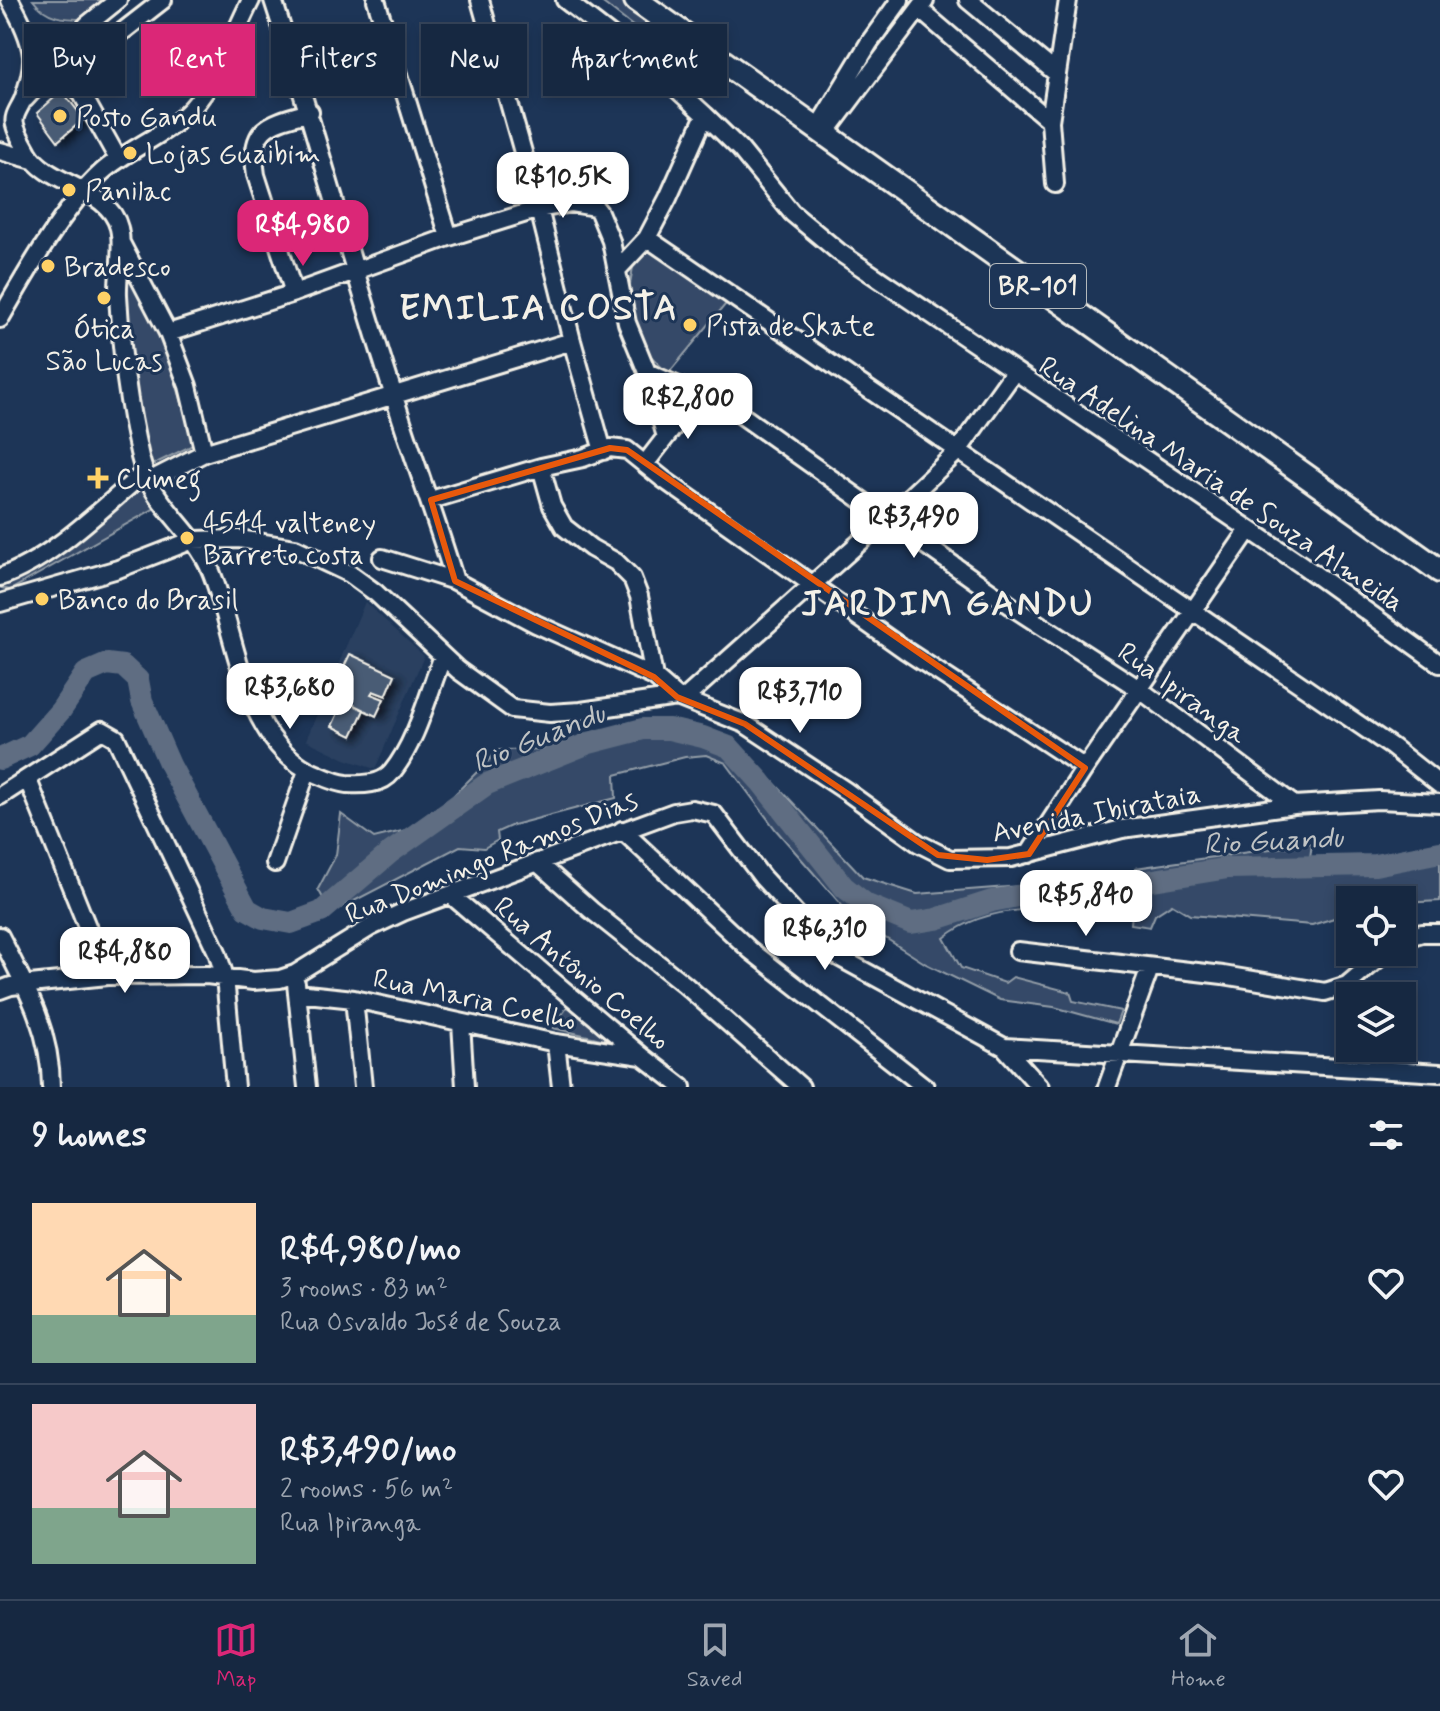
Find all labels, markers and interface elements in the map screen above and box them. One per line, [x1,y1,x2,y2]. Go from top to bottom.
chip: Buy [24,24,125,96]
chip: Rent [141,24,255,96]
chip: Filters [271,24,405,96]
chip: New [421,24,527,96]
chip: Apartment [543,24,727,96]
place label: Posto Gandu [76,100,217,137]
marker: Posto Gandu [51,107,69,125]
place label: Lojas Guaibim [146,137,321,174]
marker: Lojas Guaibim [121,144,139,162]
pin: R$10.5K [489,152,637,220]
text: R$10.5K [515,161,611,195]
place label: Panilac [85,174,171,211]
marker: Panilac [60,181,78,199]
pin: R$4,980 [229,200,377,268]
text: R$4,980 [255,209,351,243]
place label: Bradesco [64,250,171,287]
marker: Bradesco [39,257,57,275]
road number: BR-101 [990,264,1086,308]
district label: EMILIA COSTA [399,286,679,333]
marker: Ótica São Lucas [95,289,113,307]
place label: Pista de Skate [706,309,875,346]
place label: Ótica São Lucas [45,312,163,381]
marker: Pista de Skate [681,316,699,334]
street label: Rua Adelina Maria de Souza Almeida [1031,349,1411,622]
pin: R$2,800 [614,373,762,441]
text: R$2,800 [641,382,735,416]
place label: Climeg [116,462,201,502]
marker: Climeg [87,467,109,489]
pin: R$3,490 [840,492,988,560]
text: R$3,490 [868,501,960,535]
place label: 4544 valteney Barreto costa [203,506,376,575]
marker: 4544 valteney Barreto costa [178,529,196,547]
district label: JARDIM GANDU [801,582,1095,629]
place label: Banco do Brasil [58,583,238,620]
marker: Banco do Brasil [33,590,51,608]
street label: Rua Ipiranga [1109,635,1254,754]
pin: R$3,680 [216,663,364,731]
pin: R$3,710 [726,667,874,735]
text: R$3,680 [245,672,335,706]
text: R$3,710 [757,676,843,710]
water label: Rio Guandu [466,694,612,783]
street label: Avenida Ibirataia [989,776,1204,853]
street label: Rua Domingo Ramos Dias [340,783,644,934]
water label: Rio Guandu [1202,818,1345,865]
pin: R$5,840 [1012,870,1160,938]
text: R$5,840 [1038,879,1134,913]
map controls [1336,886,1416,1062]
button: locate [1336,886,1416,966]
street label: Rua Antônio Coelho [485,889,678,1059]
pin: R$6,310 [751,904,899,972]
text: R$6,310 [782,913,868,947]
pin: R$4,880 [51,927,199,995]
text: R$4,880 [78,936,172,970]
street label: Rua Maria Coelho [370,961,579,1040]
button: layers [1336,982,1416,1062]
text: 9 homes [32,1113,147,1158]
icon: filters [1364,1113,1408,1157]
text: R$4,980/mo [280,1227,461,1272]
icon: home [96,1235,192,1331]
icon: heart [1364,1261,1408,1305]
text: 3 rooms · 83 m² [280,1272,448,1306]
text: Rua Osvaldo José de Souza [280,1306,562,1340]
text: R$3,490/mo [280,1428,457,1473]
icon: home [96,1436,192,1532]
icon: heart [1364,1462,1408,1506]
text: 2 rooms · 56 m² [280,1473,453,1507]
text: Rua Ipiranga [280,1507,421,1541]
tab: Map [214,1618,258,1694]
tab: Saved [687,1618,742,1694]
tab: Home [1171,1618,1226,1694]

